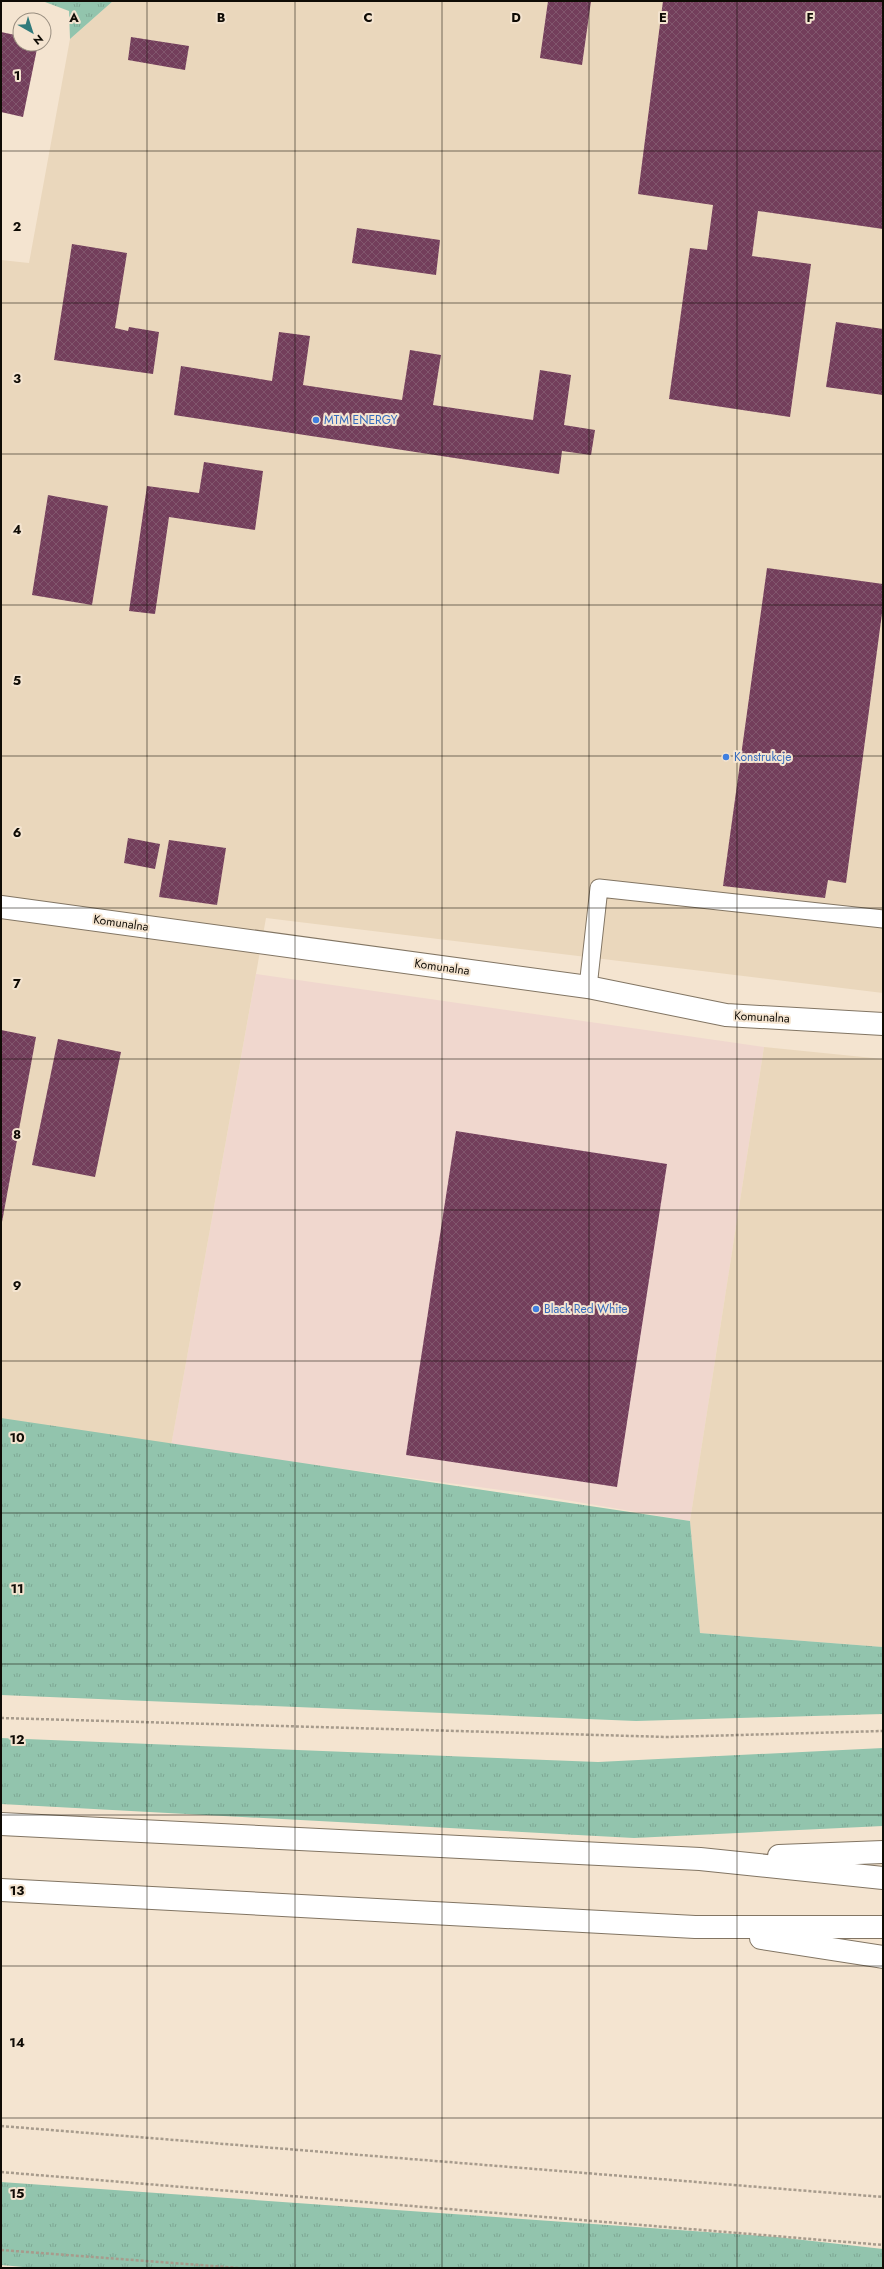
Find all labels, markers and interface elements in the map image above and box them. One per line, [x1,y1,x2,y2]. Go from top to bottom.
text: A [68,8,79,27]
text: B [217,8,226,27]
text: C [363,8,373,27]
text: D [511,8,521,27]
text: E [659,8,667,27]
text: F [806,8,814,27]
north arrow [12,12,52,52]
text: N [30,31,47,49]
text: 1 [14,66,20,85]
text: 2 [13,217,21,236]
text: 3 [13,369,21,388]
place label: MTM ENERGY [324,411,398,429]
marker: MTM ENERGY [311,415,321,425]
text: 4 [12,520,22,539]
text: 5 [13,671,21,690]
place label: Konstrukcje [734,748,791,766]
marker: Konstrukcje [721,752,731,762]
text: 6 [13,823,22,842]
street label: Komunalna [92,910,150,936]
street label: Komunalna [413,954,471,980]
text: 7 [13,974,21,993]
street label: Komunalna [734,1007,790,1027]
text: 8 [13,1125,21,1144]
text: 9 [13,1276,22,1295]
place label: Black Red White [544,1300,628,1318]
marker: Black Red White [531,1304,541,1314]
text: 10 [9,1428,25,1447]
text: 11 [10,1579,24,1598]
text: 12 [9,1730,25,1749]
text: 13 [10,1881,24,1900]
text: 14 [9,2033,25,2052]
text: 15 [9,2184,25,2203]

